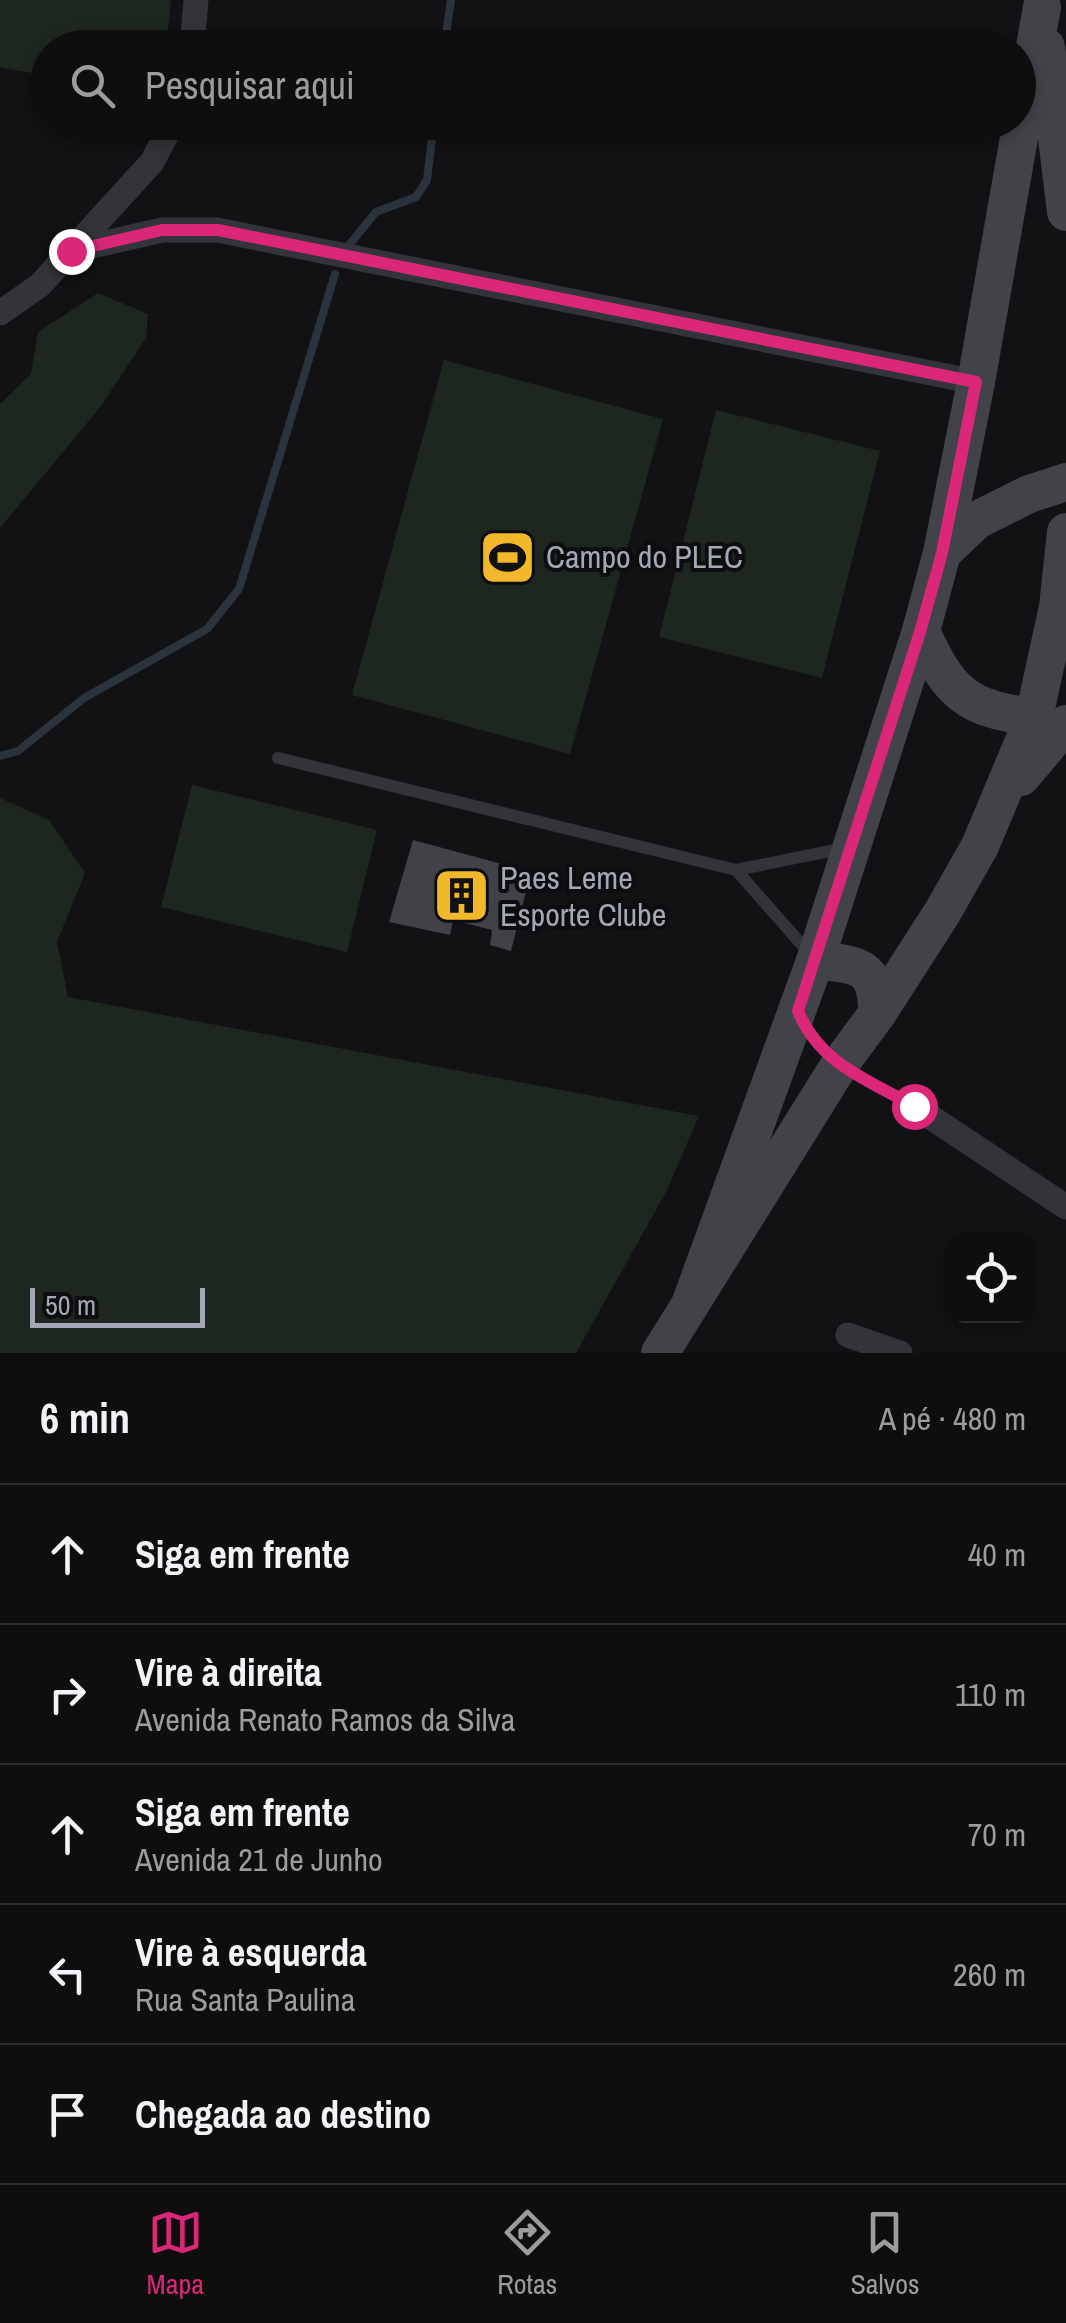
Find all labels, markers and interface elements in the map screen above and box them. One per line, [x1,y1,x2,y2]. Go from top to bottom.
search box [30,30,1036,140]
icon: search [65,58,120,113]
text: Pesquisar aqui [145,60,355,111]
route end [49,229,95,275]
sports icon: Campo do PLEC [477,527,537,587]
place label: Campo do PLEC [546,535,743,578]
place label: Paes Leme Esporte Clube [500,856,666,936]
building icon: Paes Leme Esporte Clube [431,866,491,926]
route start [892,1084,938,1130]
map controls [946,1233,1036,1323]
button: locate [946,1233,1036,1323]
scale bar [30,1283,205,1328]
text: 50 m [45,1286,96,1324]
text: 6 min [40,1390,130,1446]
text: A pé · 480 m [879,1397,1026,1440]
icon: ahead [40,1527,95,1582]
text: Siga em frente [135,1529,350,1580]
text: 40 m [968,1533,1026,1576]
text: Vire à direita [135,1647,322,1698]
icon: right [40,1667,95,1722]
text: 110 m [955,1673,1026,1716]
text: Avenida Renato Ramos da Silva [135,1698,515,1741]
text: Siga em frente [135,1787,350,1838]
icon: ahead [40,1807,95,1862]
text: 70 m [968,1813,1026,1856]
text: Avenida 21 de Junho [135,1838,383,1881]
text: Vire à esquerda [135,1927,367,1978]
icon: left [40,1947,95,2002]
text: 260 m [953,1953,1026,1996]
text: Rua Santa Paulina [135,1978,355,2021]
icon: arrive [40,2087,95,2142]
text: Chegada ao destino [135,2089,431,2140]
tab: Mapa [147,2205,204,2303]
tab: Rotas [497,2205,557,2303]
tab: Salvos [850,2205,919,2303]

